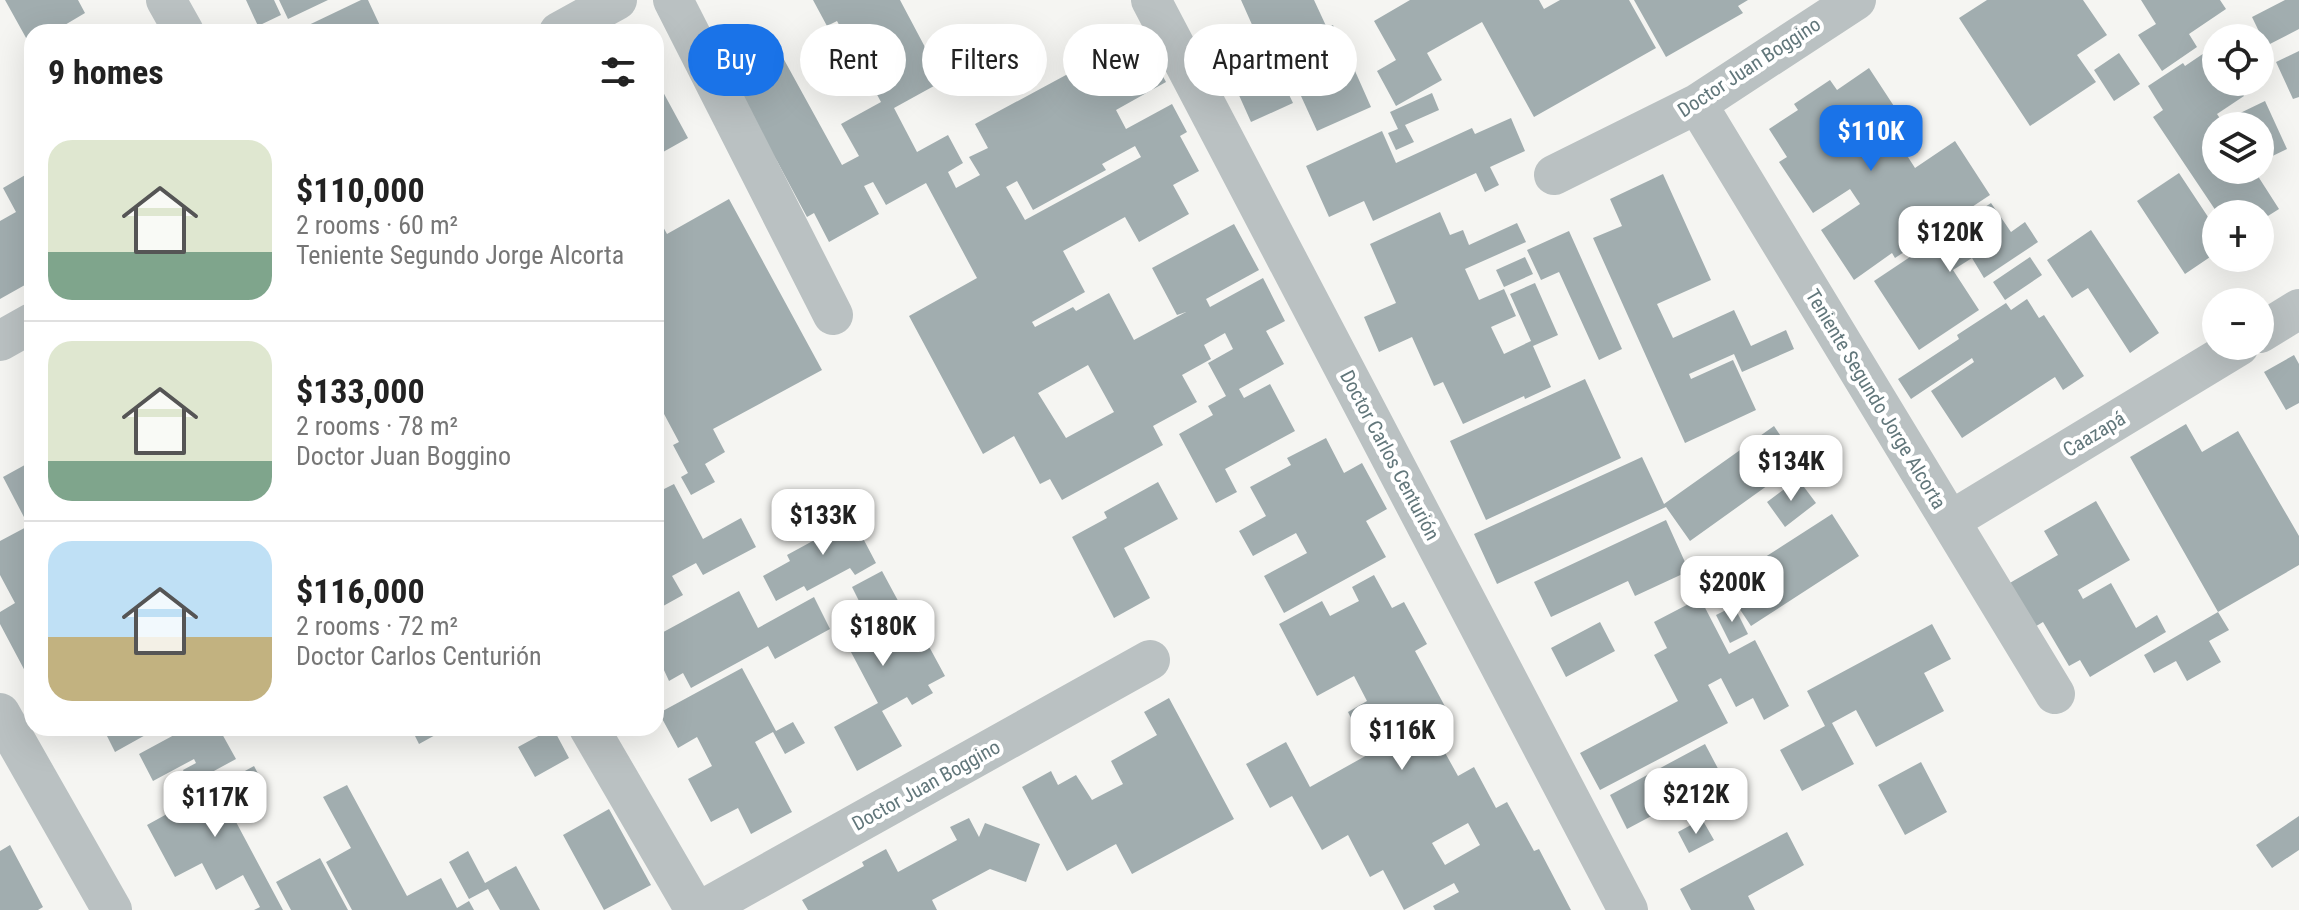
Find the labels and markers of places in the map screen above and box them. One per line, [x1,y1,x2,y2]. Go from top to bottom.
pin: $110K [1815,105,1927,173]
pin: $120K [1894,206,2006,274]
pin: $134K [1735,435,1847,503]
pin: $133K [767,489,879,557]
pin: $200K [1676,556,1788,624]
pin: $180K [827,600,939,668]
pin: $116K [1346,704,1458,772]
pin: $212K [1640,768,1752,836]
pin: $117K [159,771,271,839]

